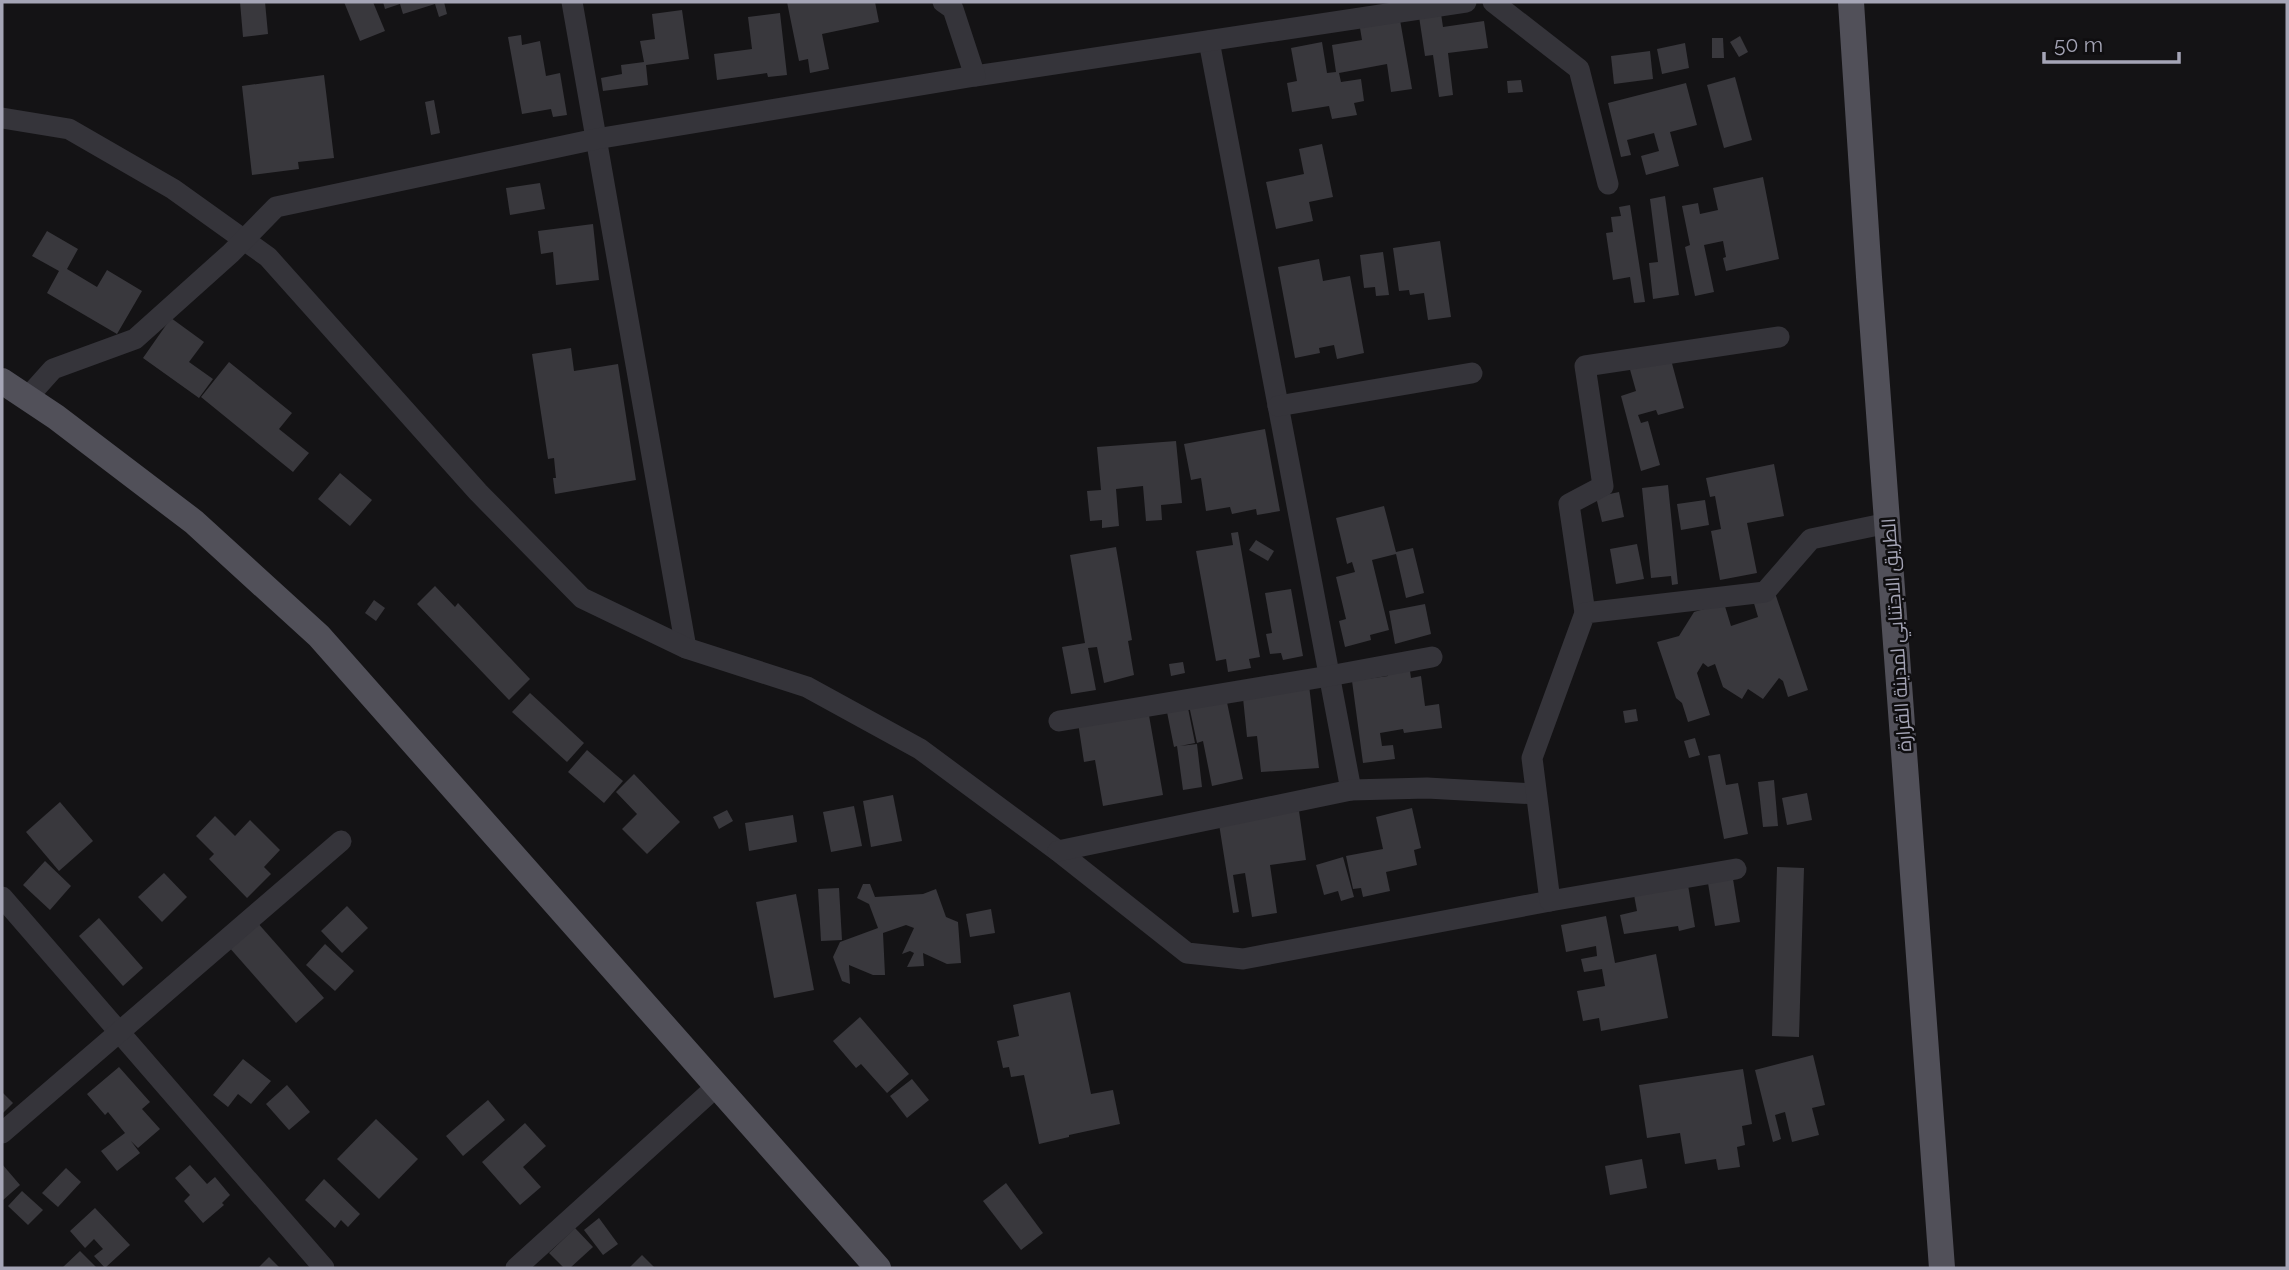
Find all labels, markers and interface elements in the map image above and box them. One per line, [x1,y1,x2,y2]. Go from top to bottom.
scale bar [2044,21,2179,65]
text: 50 m [2054,32,2103,57]
street label: الطريق الاجتنابي لمدينة القرارة [1877,517,1919,753]

